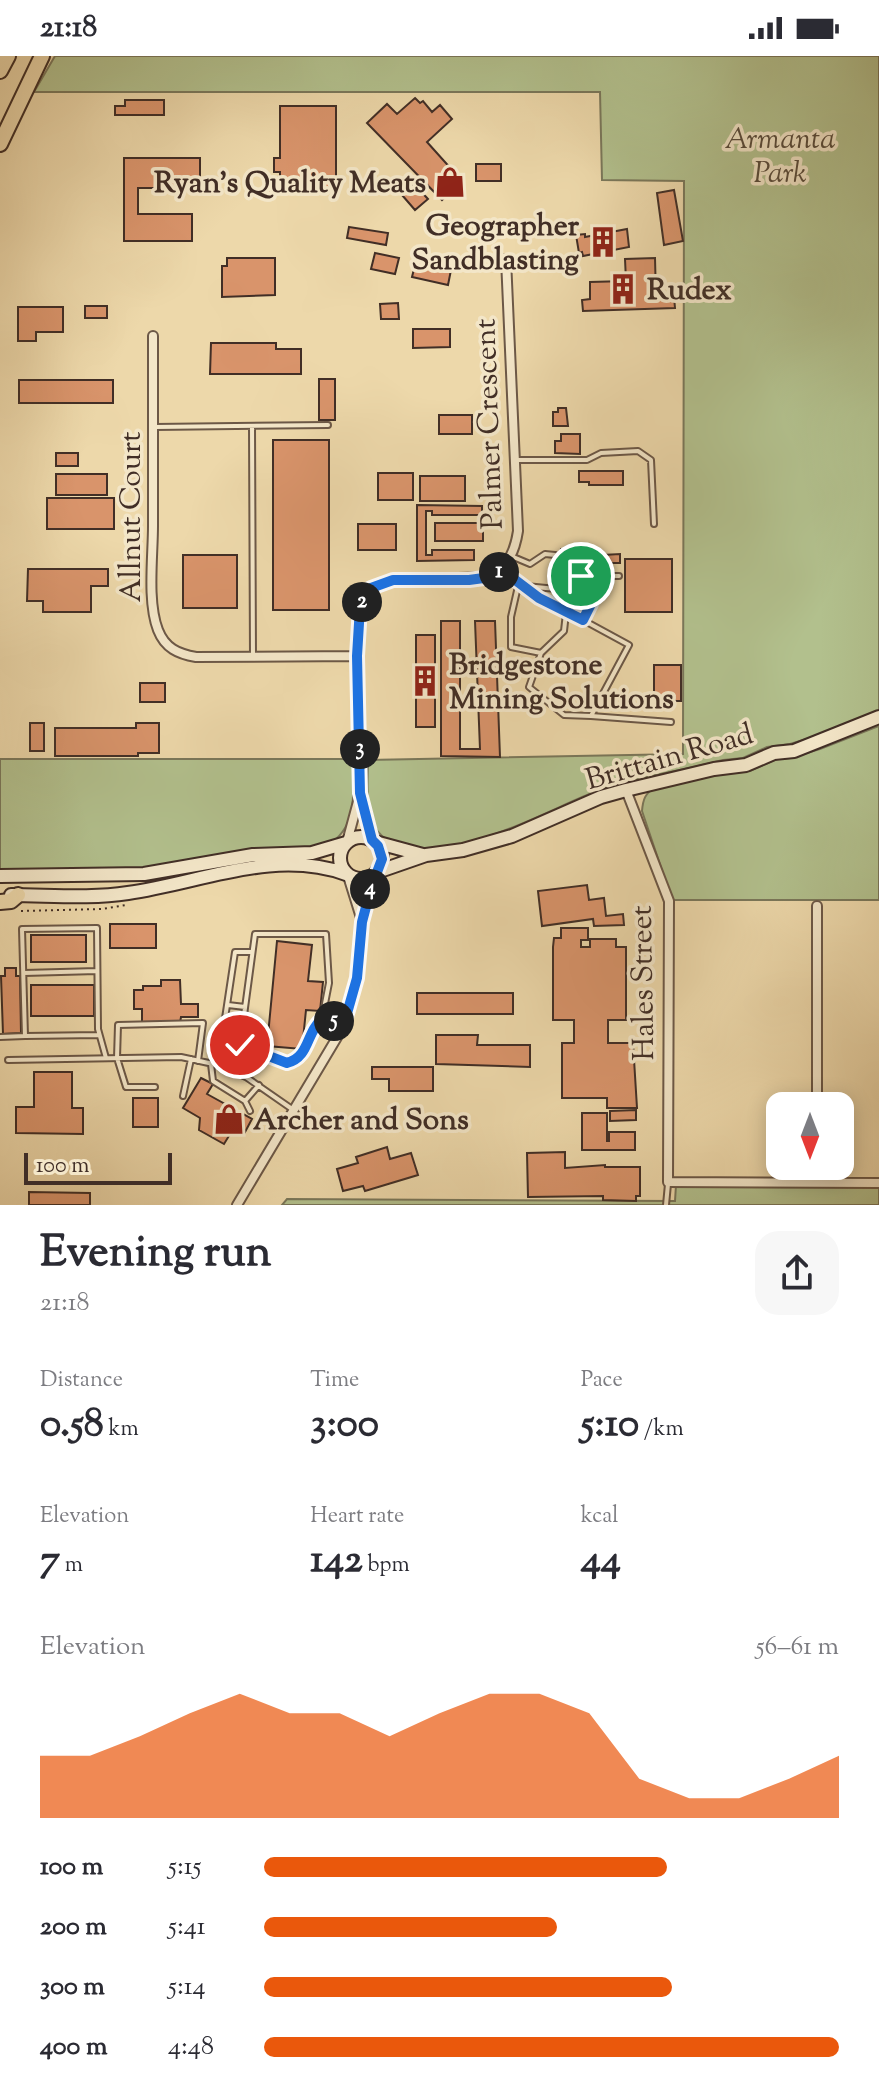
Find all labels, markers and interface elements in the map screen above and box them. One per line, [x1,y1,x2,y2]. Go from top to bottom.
text: 21:18 [40,7,97,50]
park label: Armanta Park [724,119,836,196]
place label: Ryan's Quality Meats [154,163,426,206]
shop icon: Ryan's Quality Meats [433,165,467,199]
place label: Geographer Sandblasting [412,206,580,283]
building icon: Geographer Sandblasting [586,225,620,259]
place label: Rudex [647,270,732,313]
building icon: Rudex [606,272,640,306]
street label: Palmer Crescent [465,318,516,530]
street label: Allnut Court [111,432,154,603]
pin [547,542,615,610]
pin: 1 [479,552,519,592]
icon: arrive [559,554,603,598]
text: 1 [495,556,503,588]
pin: 2 [342,582,382,622]
text: 2 [357,586,367,618]
place label: Bridgestone Mining Solutions [449,645,674,722]
building icon: Bridgestone Mining Solutions [408,664,442,698]
street label: Brittain Road [581,714,759,803]
pin: 3 [340,729,380,769]
text: 3 [356,733,364,765]
pin: 4 [350,869,390,909]
text: 4 [364,873,376,905]
street label: Hales Street [622,905,667,1061]
pin: 5 [314,1001,354,1041]
text: 5 [330,1005,338,1037]
pin [206,1011,274,1079]
icon: check [218,1023,262,1067]
north arrow [766,1092,854,1180]
map controls [766,1092,854,1180]
place label: Archer and Sons [253,1100,469,1143]
shop icon: Archer and Sons [212,1102,246,1136]
scale bar [24,1149,172,1185]
text: 100 m [36,1151,89,1183]
text: Evening run [40,1223,272,1286]
button: share [755,1231,839,1315]
text: 21:18 [40,1285,90,1322]
text: Distance [40,1365,123,1397]
text: Time [310,1365,359,1397]
text: Pace [581,1365,623,1397]
text: 0.58 [40,1397,104,1454]
text: 3:00 [310,1397,379,1454]
text: 5:10 [581,1397,639,1454]
text: km [104,1414,139,1446]
text: /km [639,1414,684,1446]
text: Elevation [40,1501,129,1533]
text: Heart rate [310,1501,404,1533]
text: kcal [581,1501,618,1533]
text: 7 [40,1533,60,1590]
text: 142 [310,1533,363,1590]
text: 44 [581,1533,621,1590]
text: m [60,1550,83,1582]
text: bpm [363,1550,410,1582]
text: Elevation [40,1629,145,1666]
text: 56–61 m [756,1629,839,1666]
text: 100 m [40,1849,103,1886]
text: 5:15 [168,1849,201,1886]
text: 200 m [40,1909,107,1946]
text: 5:41 [168,1909,206,1946]
text: 300 m [40,1969,105,2006]
text: 5:14 [168,1969,206,2006]
text: 400 m [40,2029,107,2066]
text: 4:48 [168,2029,214,2066]

